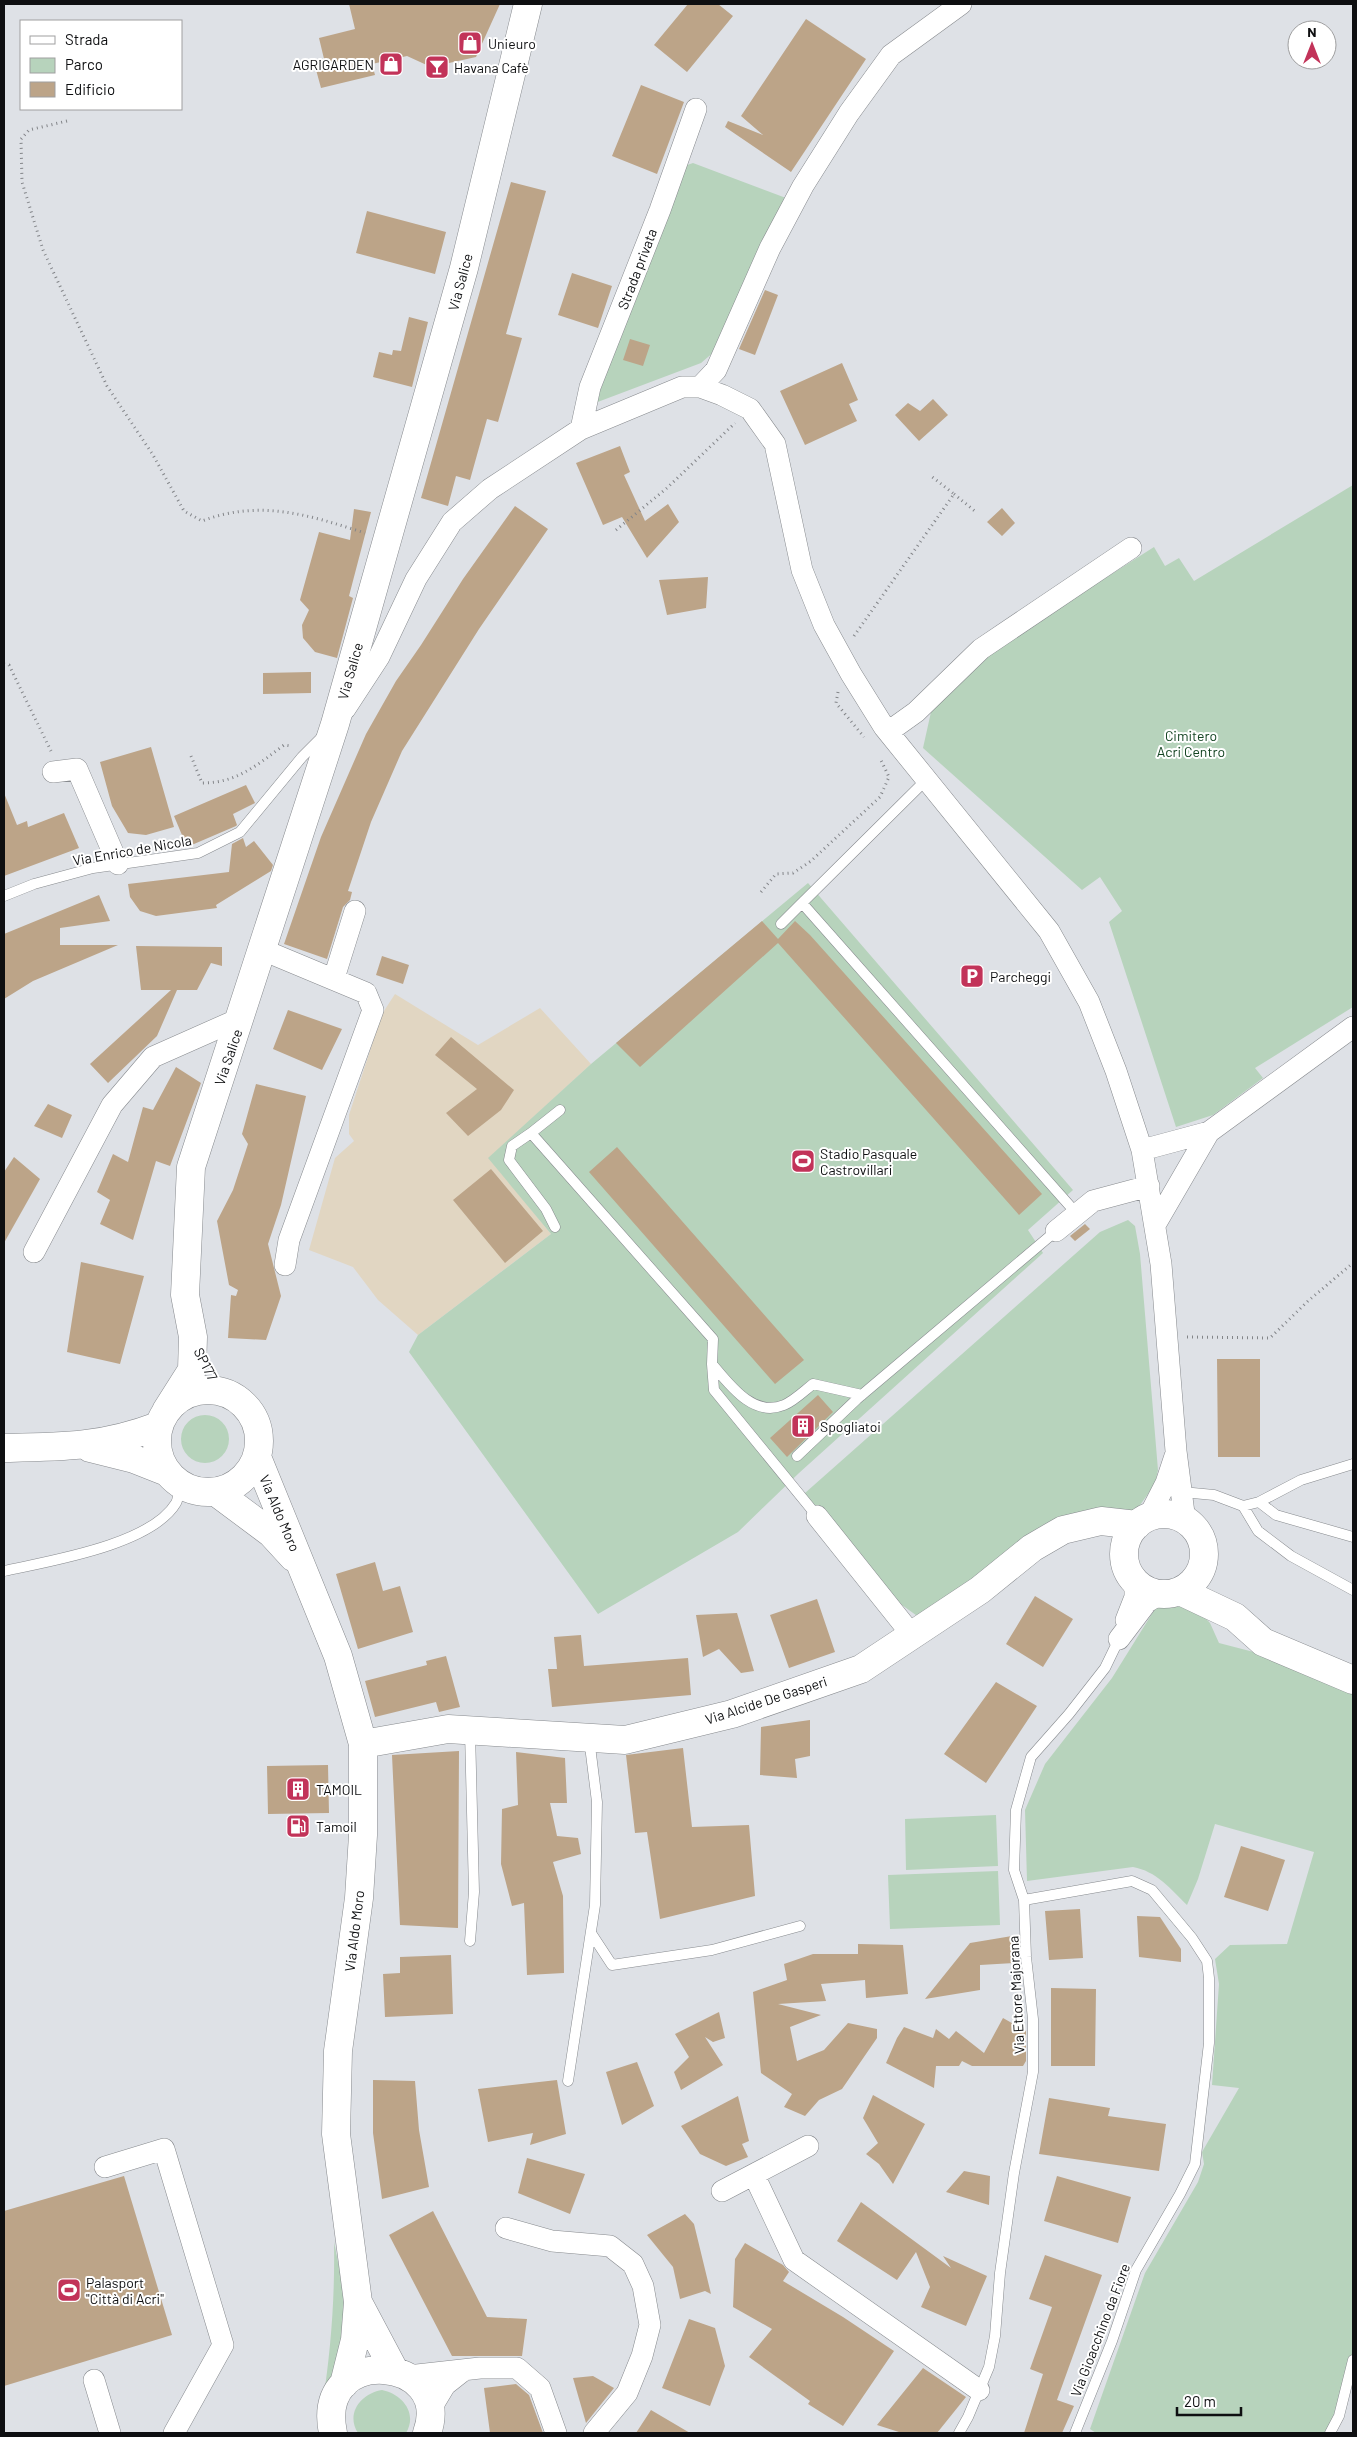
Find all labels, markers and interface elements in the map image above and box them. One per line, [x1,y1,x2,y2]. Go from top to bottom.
legend [20,20,182,110]
north arrow [1287,20,1337,70]
text: N [1307,23,1317,40]
text: Strada [65,30,108,48]
shop icon: Unieuro [457,30,483,56]
place label: Unieuro [488,35,536,52]
shop icon: AGRIGARDEN [378,51,404,77]
bar icon: Havana Cafè [424,54,450,80]
text: Parco [65,55,103,73]
place label: AGRIGARDEN [293,56,374,73]
place label: Havana Cafè [454,59,529,76]
text: Edificio [65,80,115,98]
street label: Strada privata [614,226,660,312]
street label: Via Salice [444,252,476,312]
street label: Via Salice [334,641,366,701]
park label: Cimitero Acri Centro [1157,727,1225,760]
street label: Via Enrico de Nicola [71,831,193,869]
parking icon: Parcheggi [959,963,985,989]
place label: Parcheggi [990,968,1051,985]
street label: Via Salice [210,1027,246,1087]
place label: Stadio Pasquale Castrovillari [820,1145,917,1178]
sports icon: Stadio Pasquale Castrovillari [790,1148,816,1174]
street label: SP177 [191,1345,222,1384]
building icon: Spogliatoi [790,1413,816,1439]
place label: Spogliatoi [820,1418,881,1435]
street label: Via Aldo Moro [256,1472,304,1554]
street label: Via Alcide De Gasperi [703,1672,829,1728]
building icon: TAMOIL [285,1776,311,1802]
place label: TAMOIL [316,1781,362,1798]
fuel station icon: Tamoil [285,1813,311,1839]
place label: Tamoil [316,1818,357,1835]
street label: Via Aldo Moro [341,1889,367,1973]
street label: Via Ettore Majorana [1004,1935,1028,2055]
street label: Via Gioacchino da Fiore [1067,2261,1133,2399]
place label: Palasport "Città di Acri" [86,2274,164,2307]
sports icon: Palasport "Città di Acri" [56,2277,82,2303]
scale bar [1177,2384,1241,2416]
text: 20 m [1184,2392,1216,2410]

